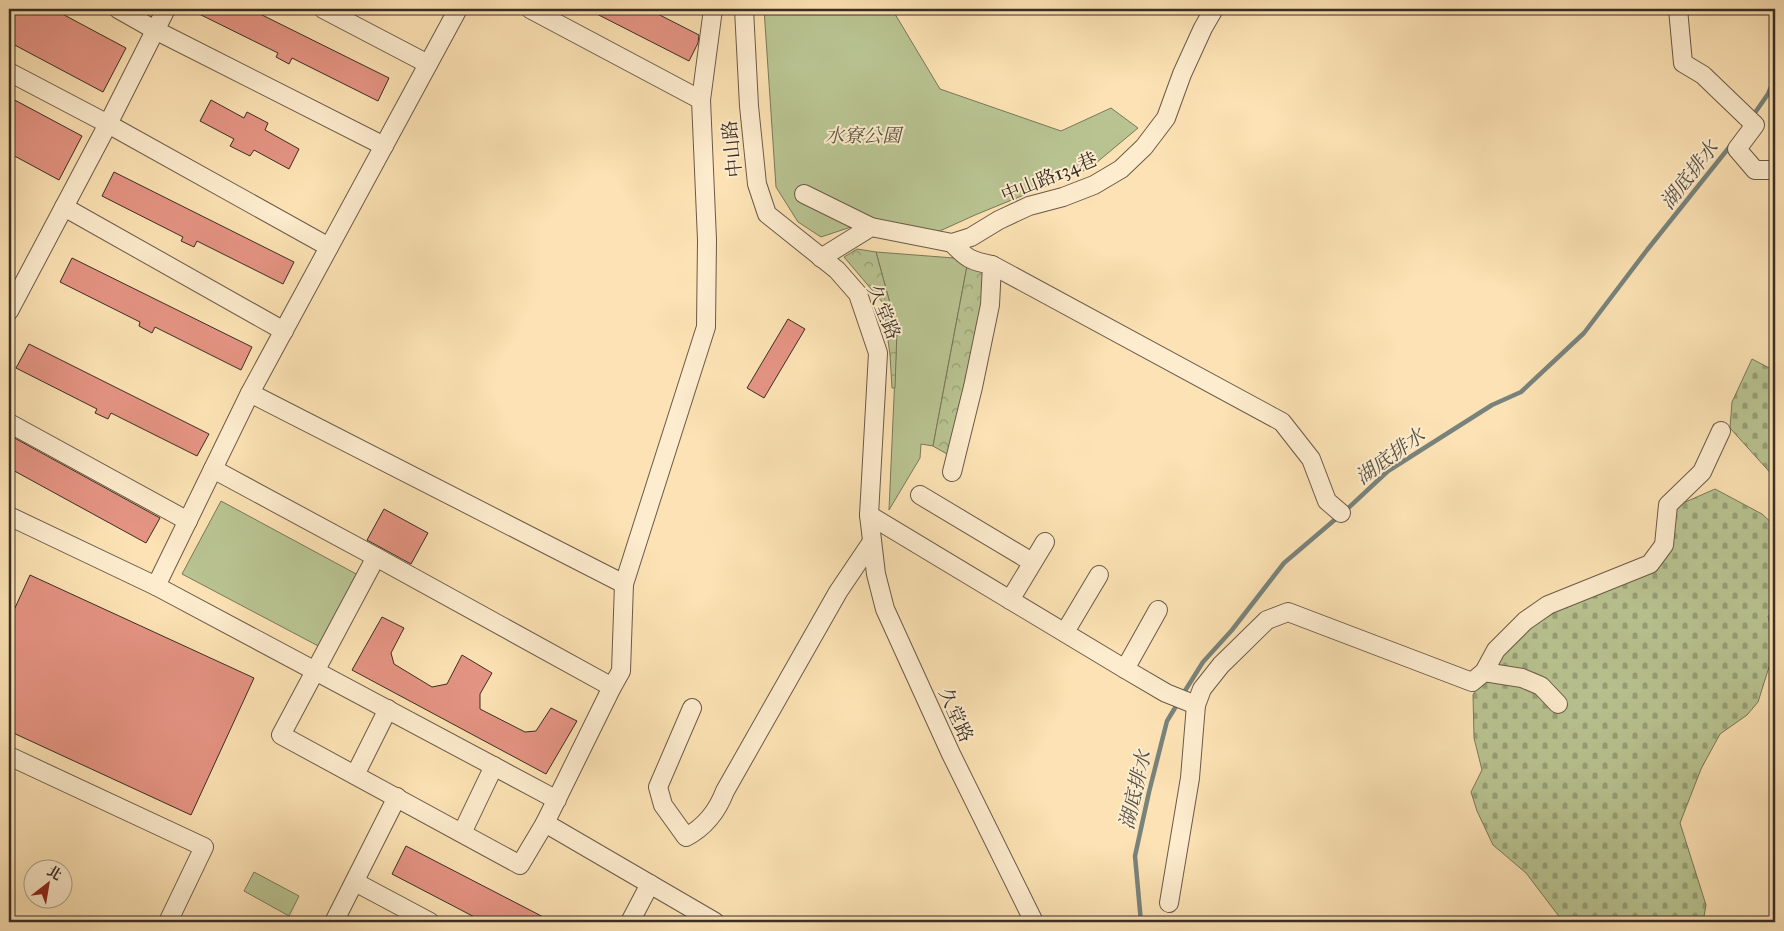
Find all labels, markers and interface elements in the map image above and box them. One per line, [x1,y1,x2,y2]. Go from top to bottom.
street label: 中山路 [718,119,746,179]
park label: 水寮公園 [825,124,904,147]
water label: 湖底排水 [1655,135,1724,214]
street label: 中山路134巷 [998,147,1100,207]
street label: 久堂路 [863,281,905,343]
water label: 湖底排水 [1351,422,1431,489]
street label: 久堂路 [934,684,978,746]
water label: 湖底排水 [1114,746,1156,832]
north arrow [22,858,72,908]
text: 北 [44,862,65,884]

